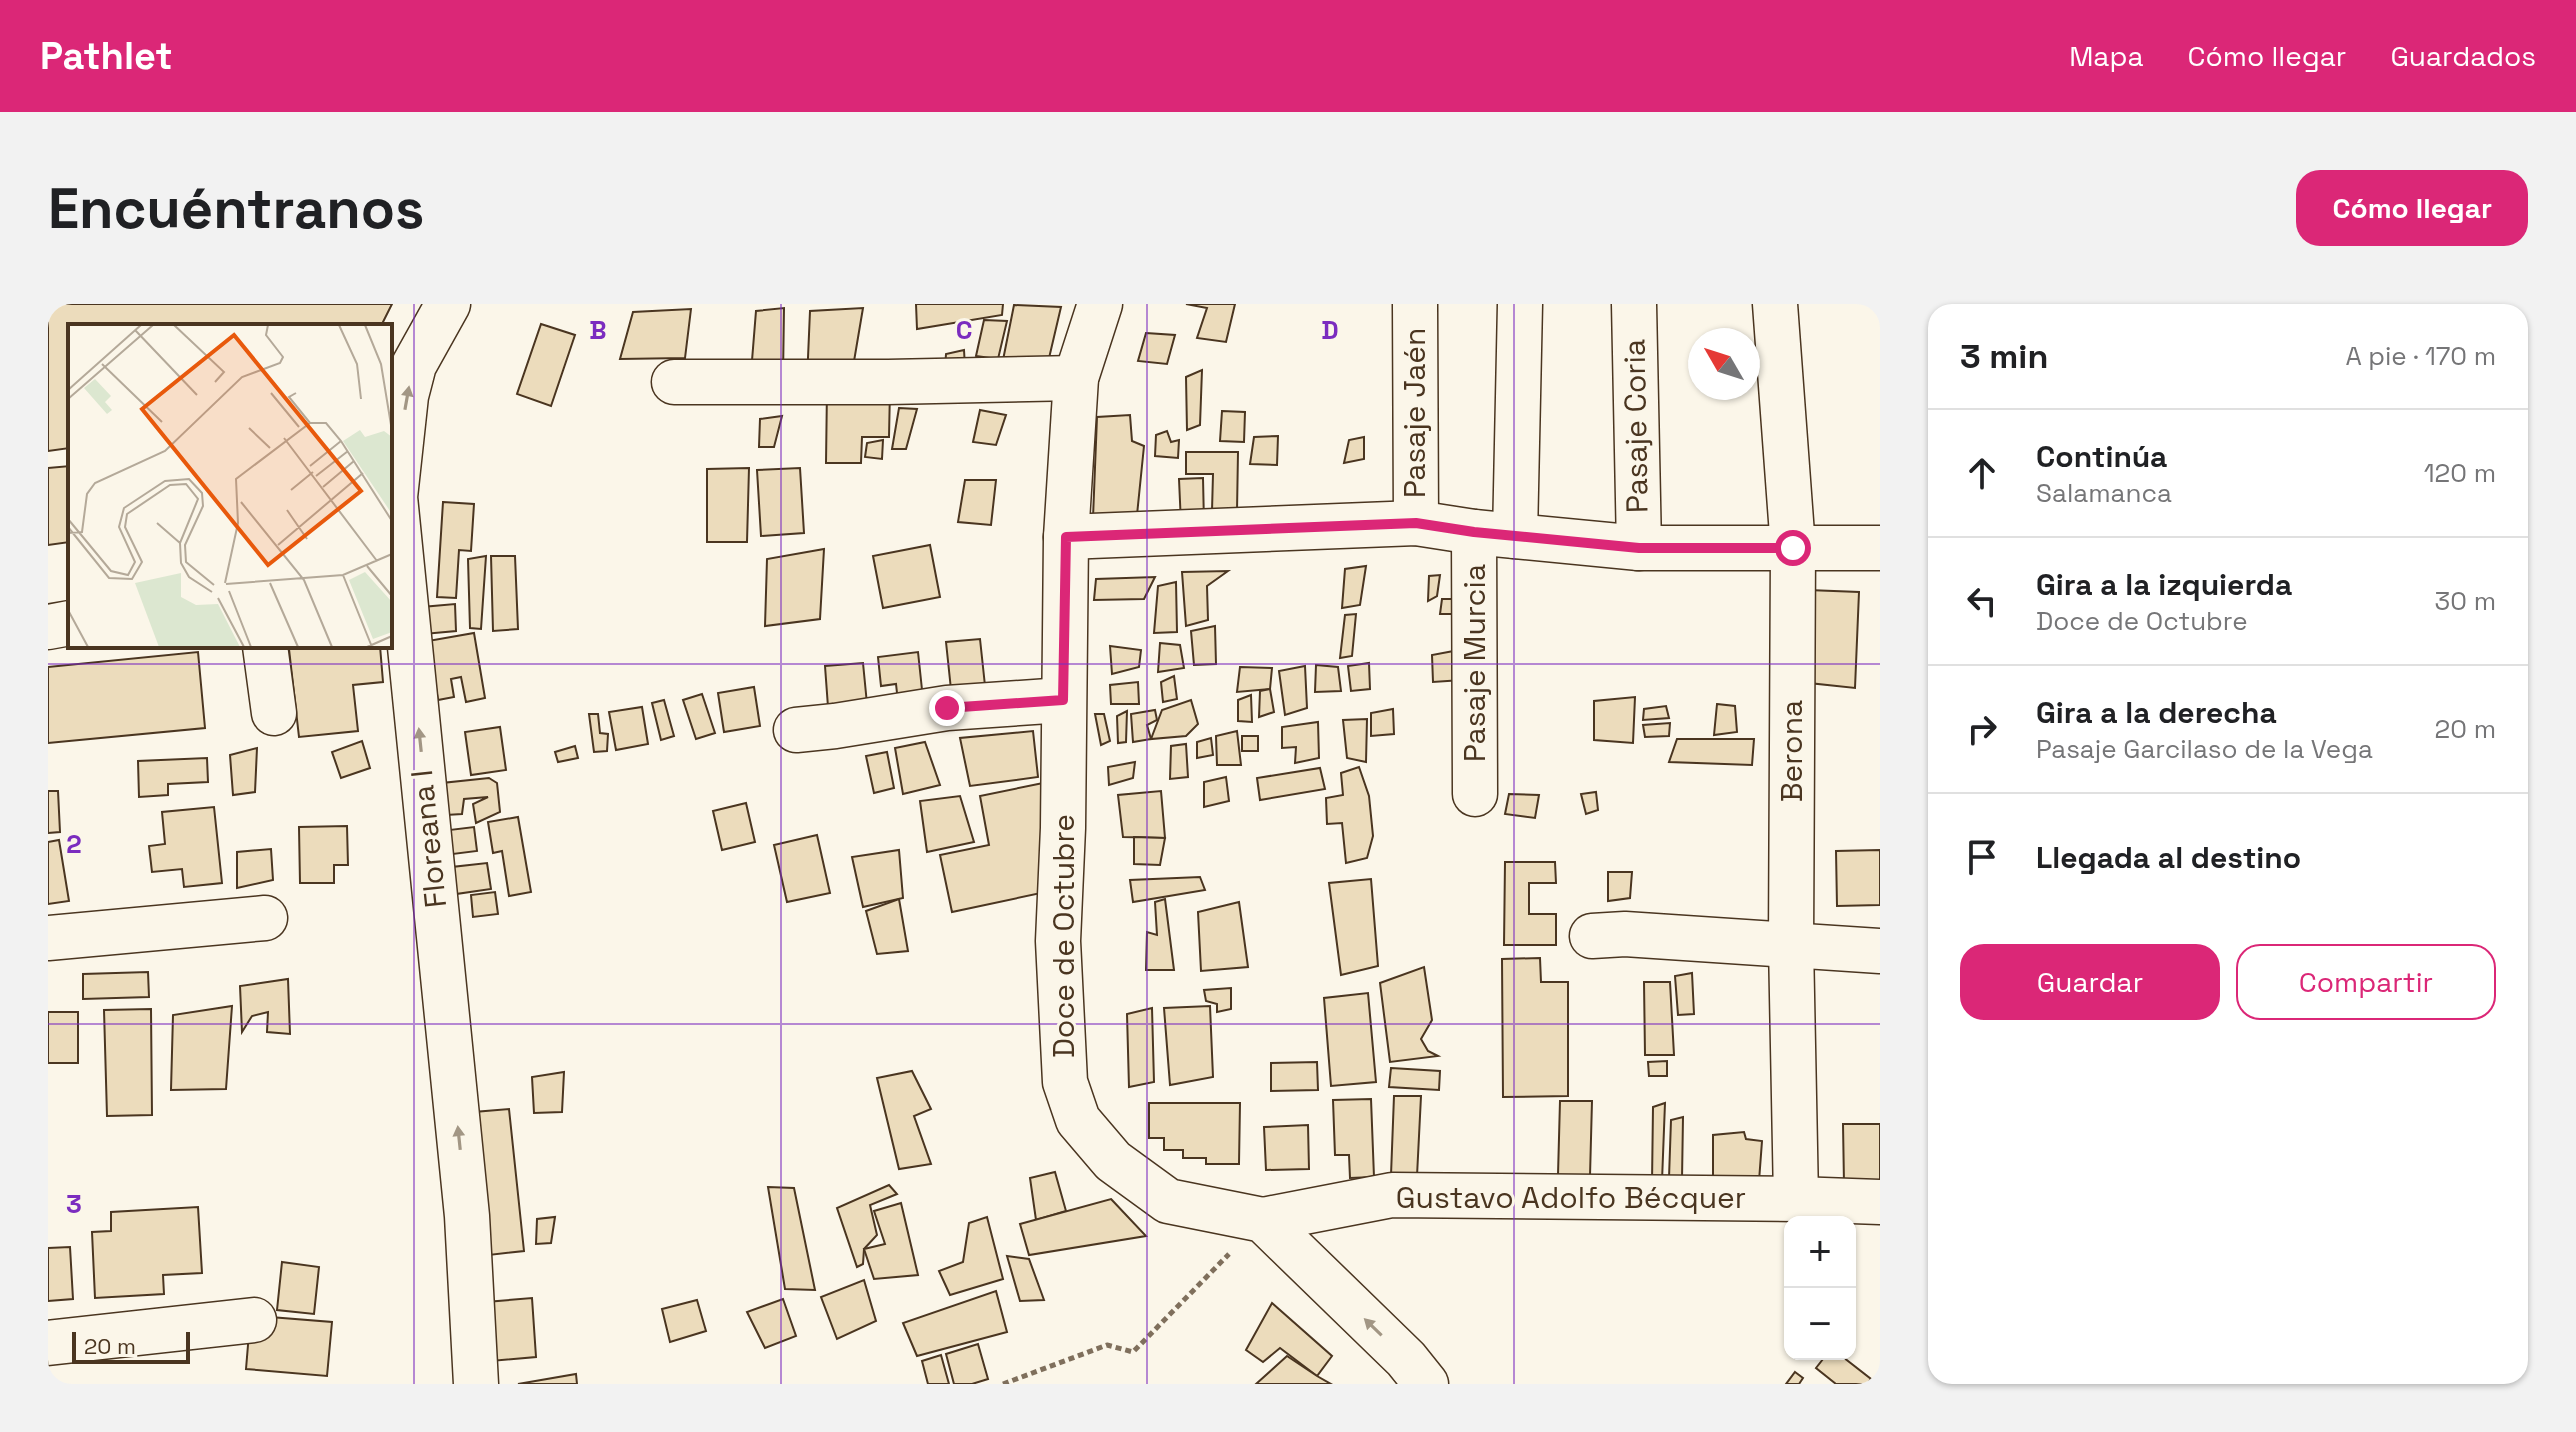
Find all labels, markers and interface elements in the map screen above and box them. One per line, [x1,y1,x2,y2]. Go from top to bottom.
text: Pathlet [40,32,173,80]
text: Mapa [2069,38,2144,74]
text: Cómo llegar [2188,38,2346,74]
text: Guardados [2390,38,2536,74]
button: Cómo llegar [2296,170,2528,246]
text: Encuéntranos [48,173,424,244]
text: B [589,313,607,347]
text: C [956,313,972,347]
text: D [1321,313,1339,347]
inset map [68,324,392,648]
street label: Pasaje Jaén [1395,328,1434,498]
north arrow [1688,328,1760,400]
text: 3 min [1960,335,2048,378]
street label: Pasaje Coria [1614,339,1657,514]
text: A pie · 170 m [2346,339,2496,373]
one-way arrow [401,385,413,410]
text: Continúa [2036,437,2167,476]
icon: ahead [1960,451,2004,495]
text: 120 m [2424,456,2496,490]
text: Salamanca [2036,476,2172,510]
route start [1775,530,1811,566]
street label: Pasaje Murcia [1455,564,1494,762]
text: Gira a la izquierda [2036,565,2292,604]
icon: left [1960,579,2004,623]
text: 30 m [2435,584,2496,618]
text: Doce de Octubre [2036,604,2248,638]
route end [929,690,965,726]
text: Gira a la derecha [2036,693,2277,732]
street label: Berona [1772,700,1811,802]
icon: right [1960,707,2004,751]
text: 20 m [2435,712,2496,746]
one-way arrow [413,727,426,752]
text: Pasaje Garcilaso de la Vega [2036,732,2373,766]
street label: Floreana I [402,768,455,910]
street label: Doce de Octubre [1044,814,1083,1058]
text: 2 [66,827,82,861]
icon: arrive [1960,835,2004,879]
text: Llegada al destino [2036,838,2301,877]
button: Guardar [1960,944,2220,1020]
button: Compartir [2236,944,2496,1020]
one-way arrow [453,1125,466,1150]
street label: Gustavo Adolfo Bécquer [1396,1178,1746,1217]
text: 3 [66,1187,82,1221]
map controls [1784,1216,1856,1360]
button: + [1784,1216,1856,1288]
button: − [1784,1288,1856,1360]
one-way arrow [1364,1318,1383,1337]
scale bar [72,1328,190,1364]
text: 20 m [84,1332,136,1360]

